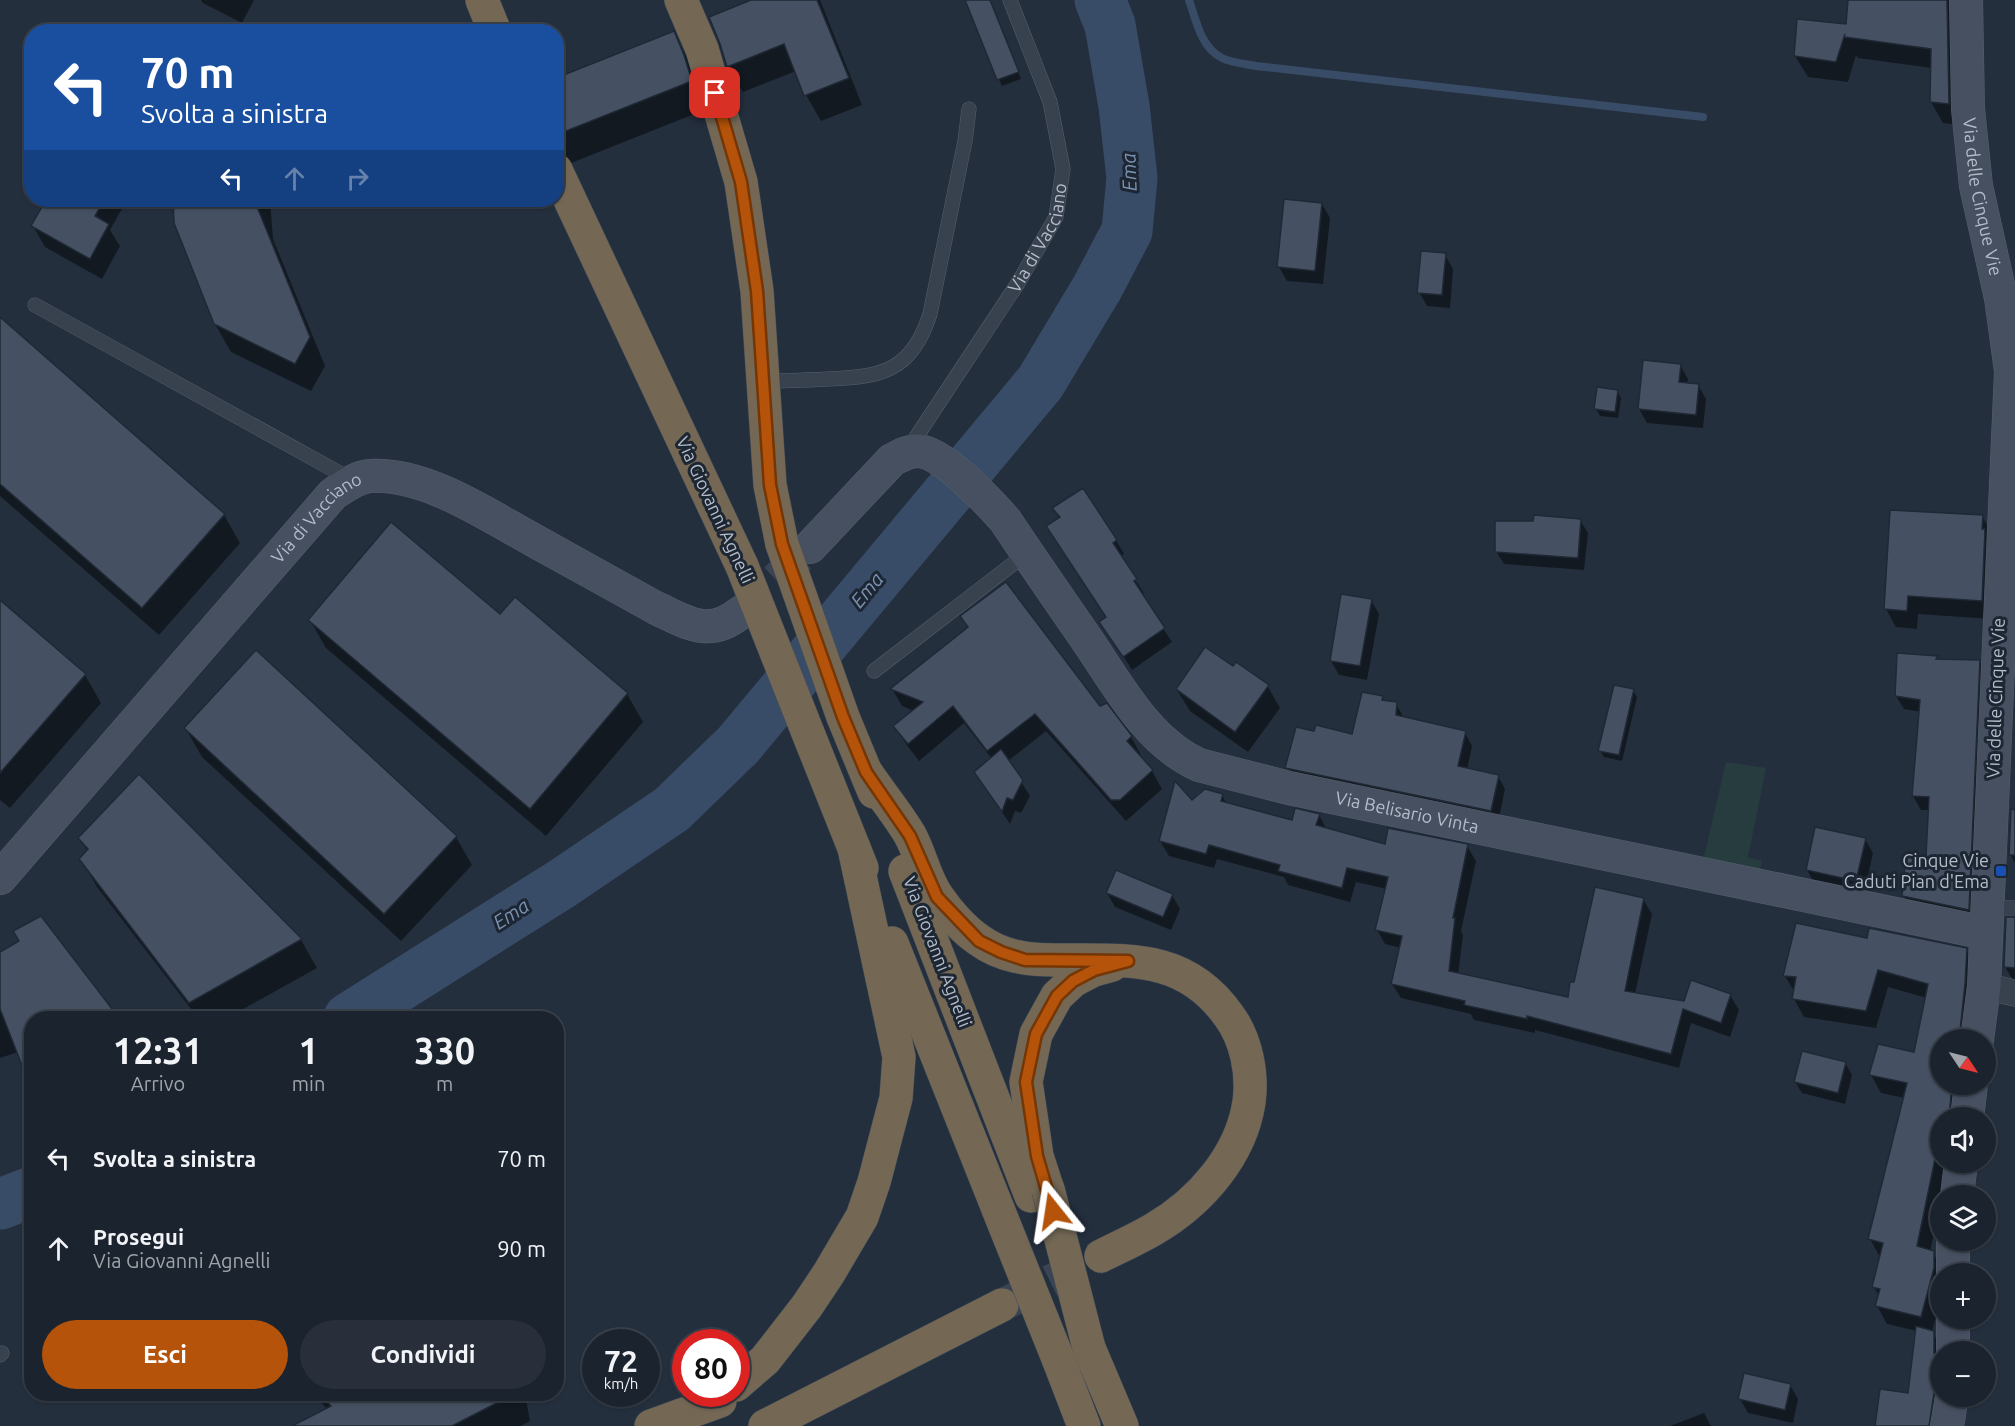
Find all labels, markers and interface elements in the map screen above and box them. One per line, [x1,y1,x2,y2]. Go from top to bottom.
icon: left [42,48,120,126]
text: 70 m [141,49,235,96]
pin [689,67,740,118]
icon: arrive [698,76,731,109]
text: Svolta a sinistra [141,98,328,128]
street label: Via delle Cinque Vie [1960,116,2007,278]
water label: Ema [1116,152,1141,192]
icon: left [215,162,248,195]
icon: ahead [278,162,311,195]
icon: right [341,162,374,195]
street label: Via di Vacciano [1003,182,1070,296]
street label: Via Giovanni Agnelli [673,433,759,586]
street label: Via di Vacciano [267,468,364,567]
water label: Ema [845,567,888,612]
street label: Via delle Cinque Vie [1982,617,2008,779]
street label: Via Belisario Vinta [1334,787,1481,836]
place label: Cinque Vie Caduti Pian d'Ema [1844,850,1989,891]
marker: Cinque Vie Caduti Pian d'Ema [1994,864,2008,878]
street label: Via Giovanni Agnelli [900,874,976,1030]
water label: Ema [488,893,533,934]
north arrow [1930,1029,1996,1095]
map controls [1930,1029,1996,1407]
text: 12:31 [113,1030,203,1071]
text: 1 [298,1030,319,1071]
text: 330 [414,1030,475,1071]
text: Arrivo [131,1072,185,1095]
text: min [292,1072,325,1095]
text: m [436,1072,453,1095]
button: sound [1930,1107,1996,1173]
icon: left [42,1142,75,1175]
text: Svolta a sinistra [93,1146,256,1171]
text: 70 m [497,1146,546,1171]
position arrow [1021,1179,1085,1243]
button: layers [1930,1185,1996,1251]
text: Prosegui [93,1224,184,1249]
icon: ahead [42,1232,75,1265]
text: 90 m [497,1236,546,1261]
text: Via Giovanni Agnelli [93,1249,270,1272]
button: + [1930,1263,1996,1329]
button: Esci [42,1320,288,1389]
button: Condividi [300,1320,546,1389]
speed limit sign: 80 [672,1329,750,1407]
button: − [1930,1341,1996,1407]
text: 72 [604,1344,638,1378]
text: km/h [604,1375,638,1392]

